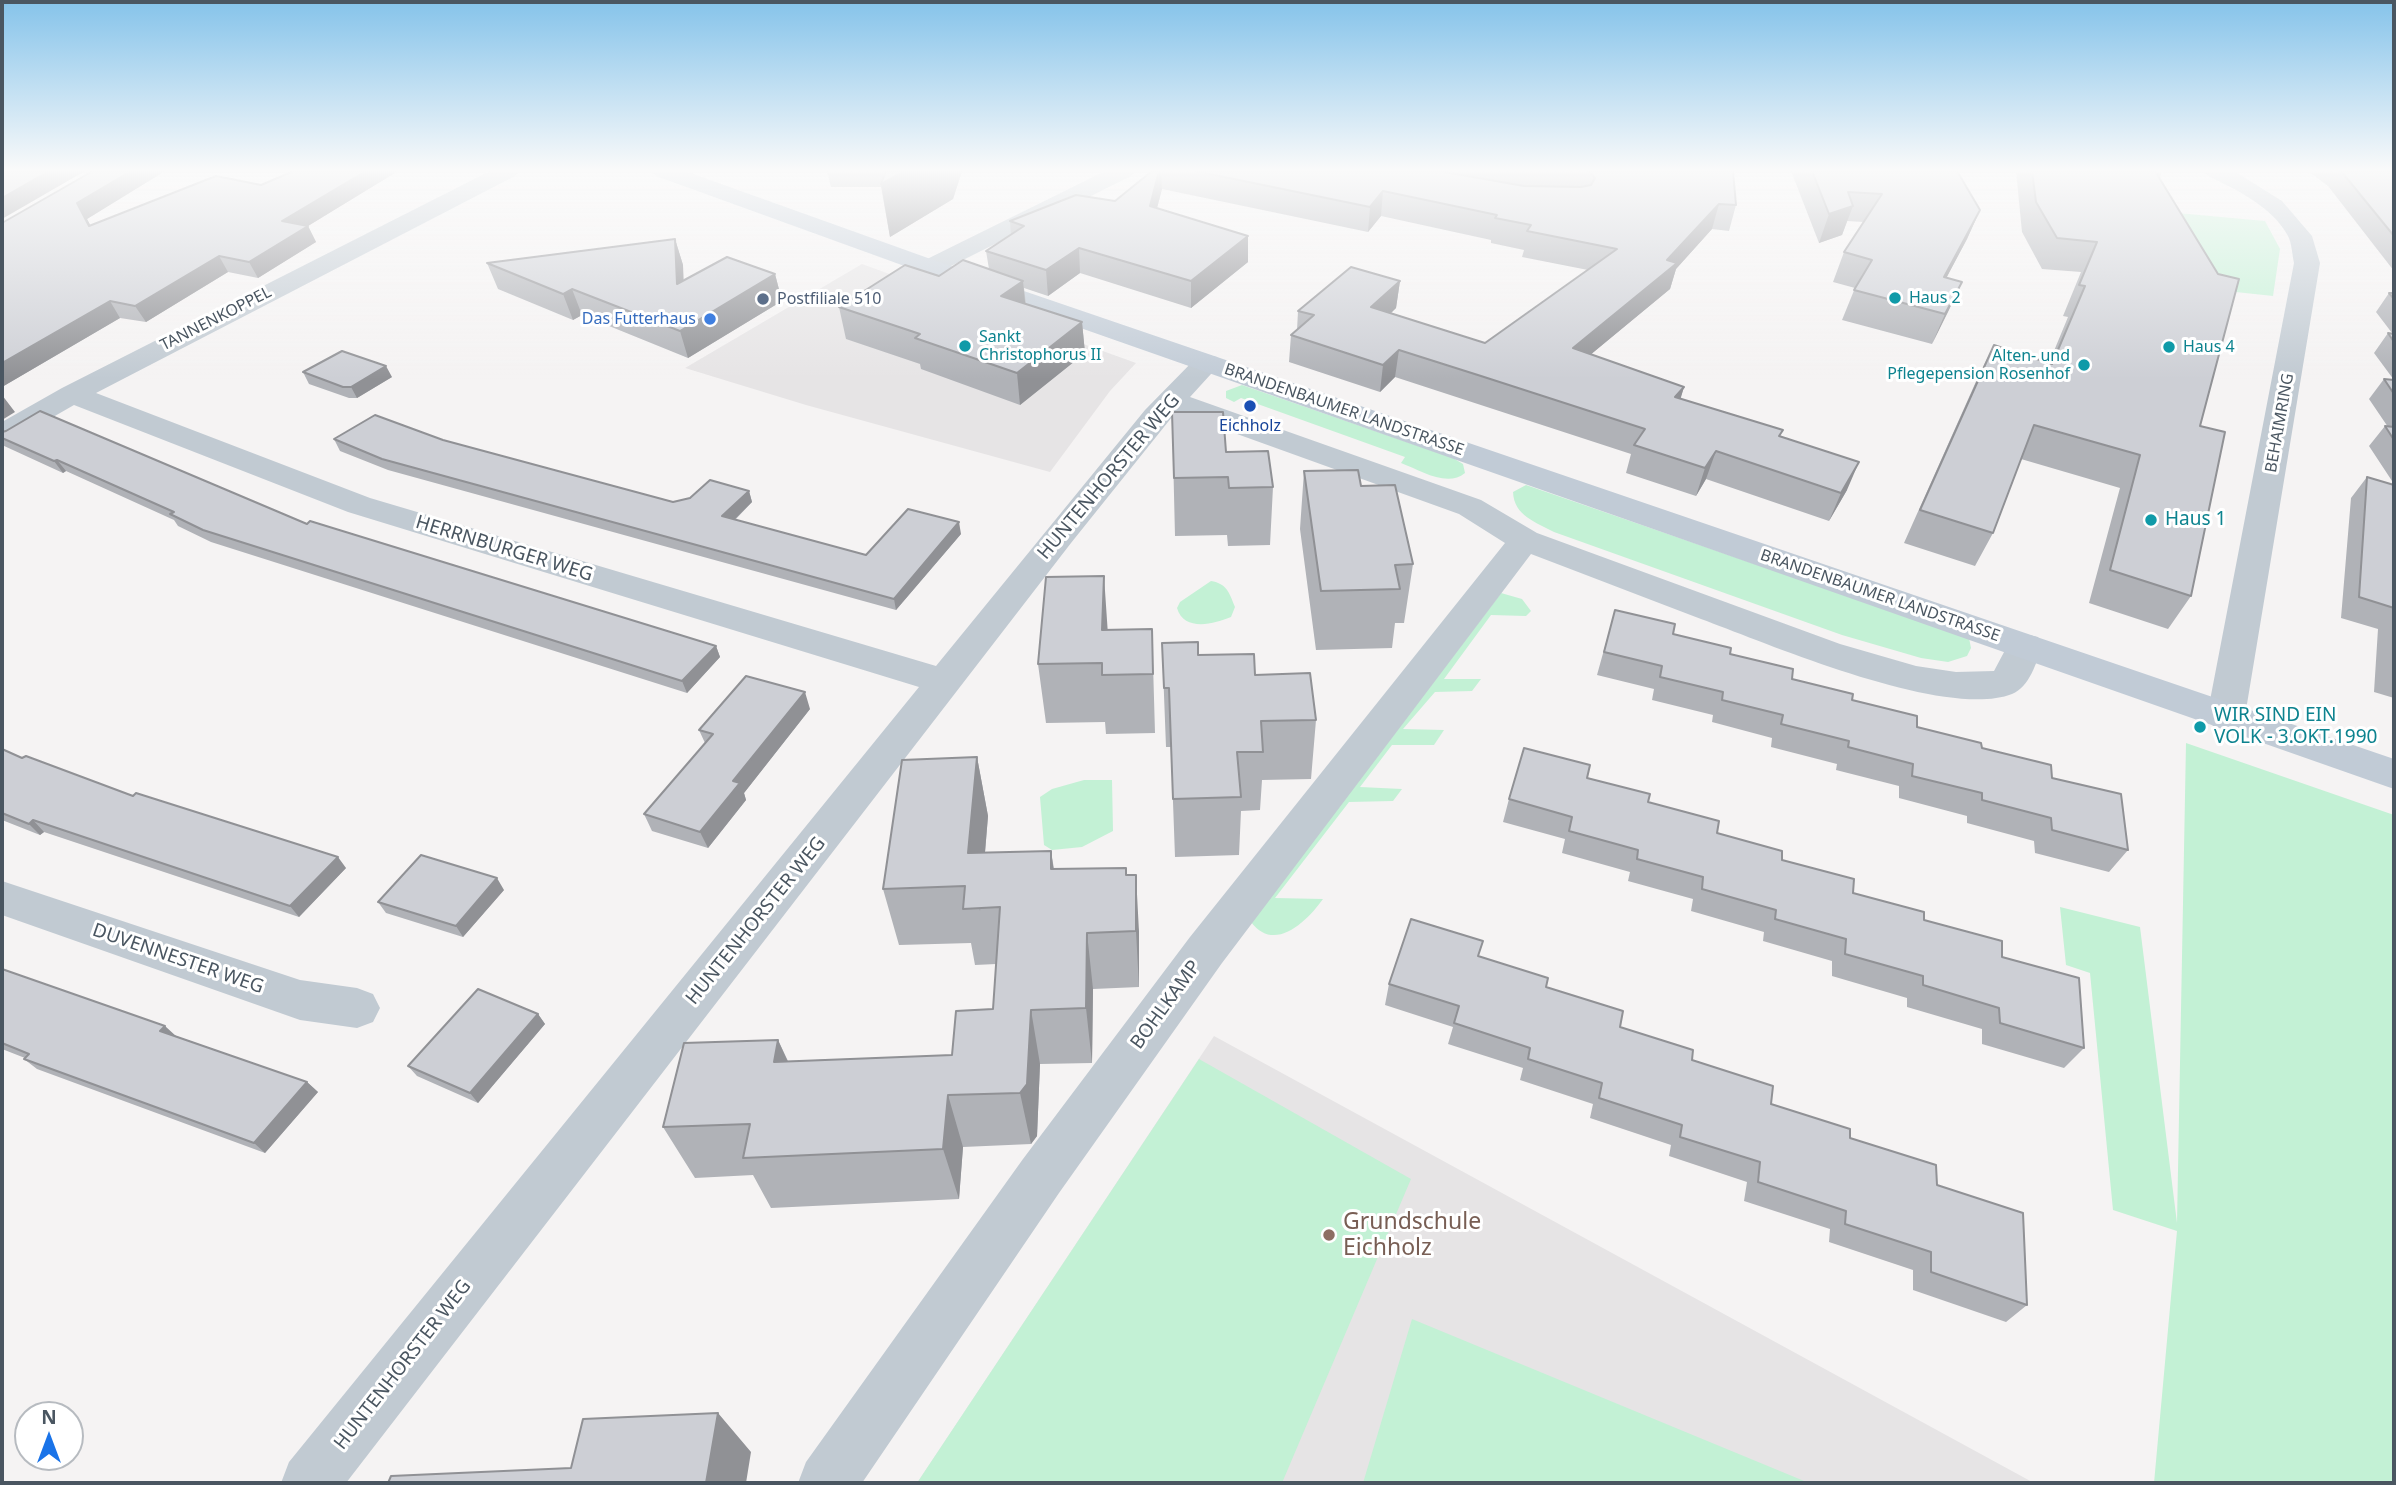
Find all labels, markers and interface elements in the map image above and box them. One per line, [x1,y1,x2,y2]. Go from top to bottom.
street label: TANNENKOPPEL [157,283,275,355]
place label: Haus 2 [1909,288,1961,308]
place label: Postfiliale 510 [777,289,881,309]
marker: Haus 2 [1887,290,1903,306]
marker: Postfiliale 510 [755,291,771,307]
place label: Das Futterhaus [582,309,696,329]
marker: Das Futterhaus [702,311,718,327]
place label: Sankt Christophorus II [979,327,1101,365]
place label: Haus 4 [2183,337,2235,357]
marker: Sankt Christophorus II [957,338,973,354]
marker: Haus 4 [2161,339,2177,355]
place label: Alten- und Pflegepension Rosenhof [1887,346,2070,384]
marker: Alten- und Pflegepension Rosenhof [2076,357,2092,373]
street label: BRANDENBAUMER LANDSTRASSE [1222,360,1466,460]
street label: BEHAIMRING [2262,372,2298,474]
street label: HUNTENHORSTER WEG [1033,390,1185,564]
marker: Eichholz [1242,398,1258,414]
place label: Eichholz [1219,416,1281,436]
place label: Haus 1 [2165,509,2226,531]
street label: HERRNBURGER WEG [413,511,595,587]
marker: Haus 1 [2143,512,2159,528]
street label: BRANDENBAUMER LANDSTRASSE [1758,546,2002,646]
place label: WIR SIND EIN VOLK - 3.OKT.1990 [2214,705,2377,749]
marker: WIR SIND EIN VOLK - 3.OKT.1990 [2192,719,2208,735]
street label: HUNTENHORSTER WEG [681,833,831,1009]
street label: DUVENNESTER WEG [89,919,267,999]
street label: BOHLKAMP [1126,956,1206,1054]
place label: Grundschule Eichholz [1343,1208,1481,1262]
marker: Grundschule Eichholz [1321,1227,1337,1243]
street label: HUNTENHORSTER WEG [330,1276,476,1454]
north arrow [14,1401,84,1471]
text: N [41,1404,57,1430]

